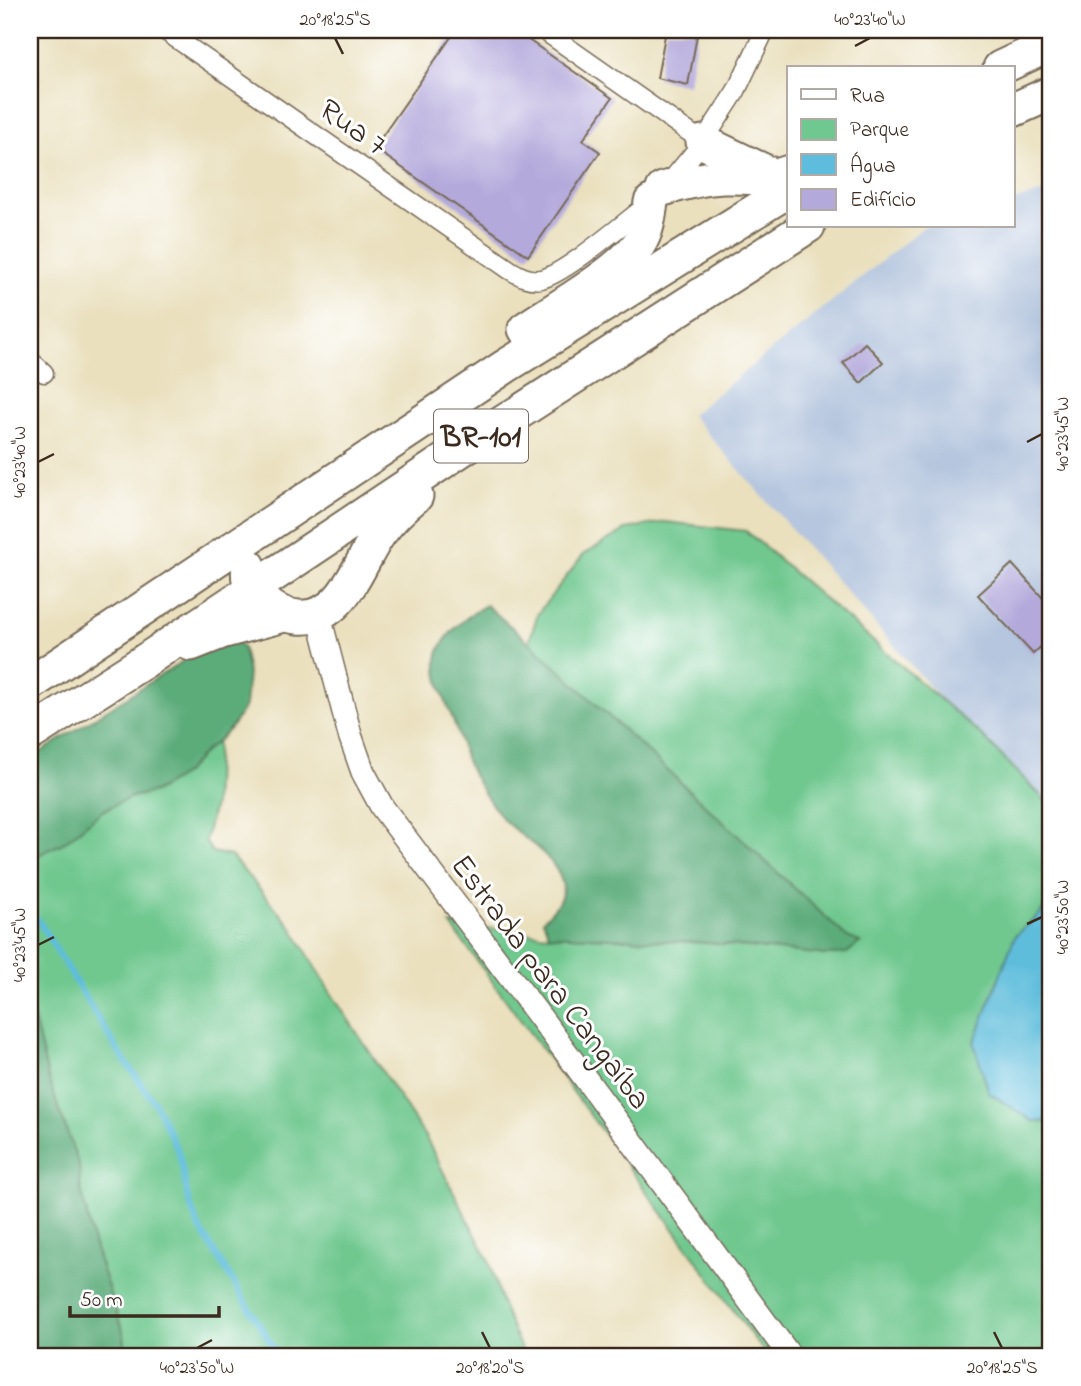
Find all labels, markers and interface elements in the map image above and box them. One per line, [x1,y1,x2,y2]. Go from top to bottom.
text: 20°18'25"S [300,8,370,34]
text: 40°23'40"W [834,8,906,34]
legend [787,66,1014,228]
text: Rua [850,82,885,112]
street label: Rua 7 [308,88,396,169]
text: Parque [850,116,909,146]
text: Água [850,151,896,184]
text: Edifício [850,186,916,216]
text: 40°23'45"W [1051,397,1077,471]
road number: BR-101 [434,410,528,462]
text: 40°23'40"W [8,426,34,498]
street label: Estrada para Cangaíba [437,846,661,1121]
text: 40°23'50"W [1051,880,1077,954]
text: 40°23'45"W [8,908,34,982]
scale bar [70,1274,219,1318]
text: 50 m [80,1286,123,1316]
text: 40°23'50"W [160,1356,234,1382]
text: 20°18'20"S [456,1356,524,1382]
text: 20°18'25"S [967,1356,1037,1382]

